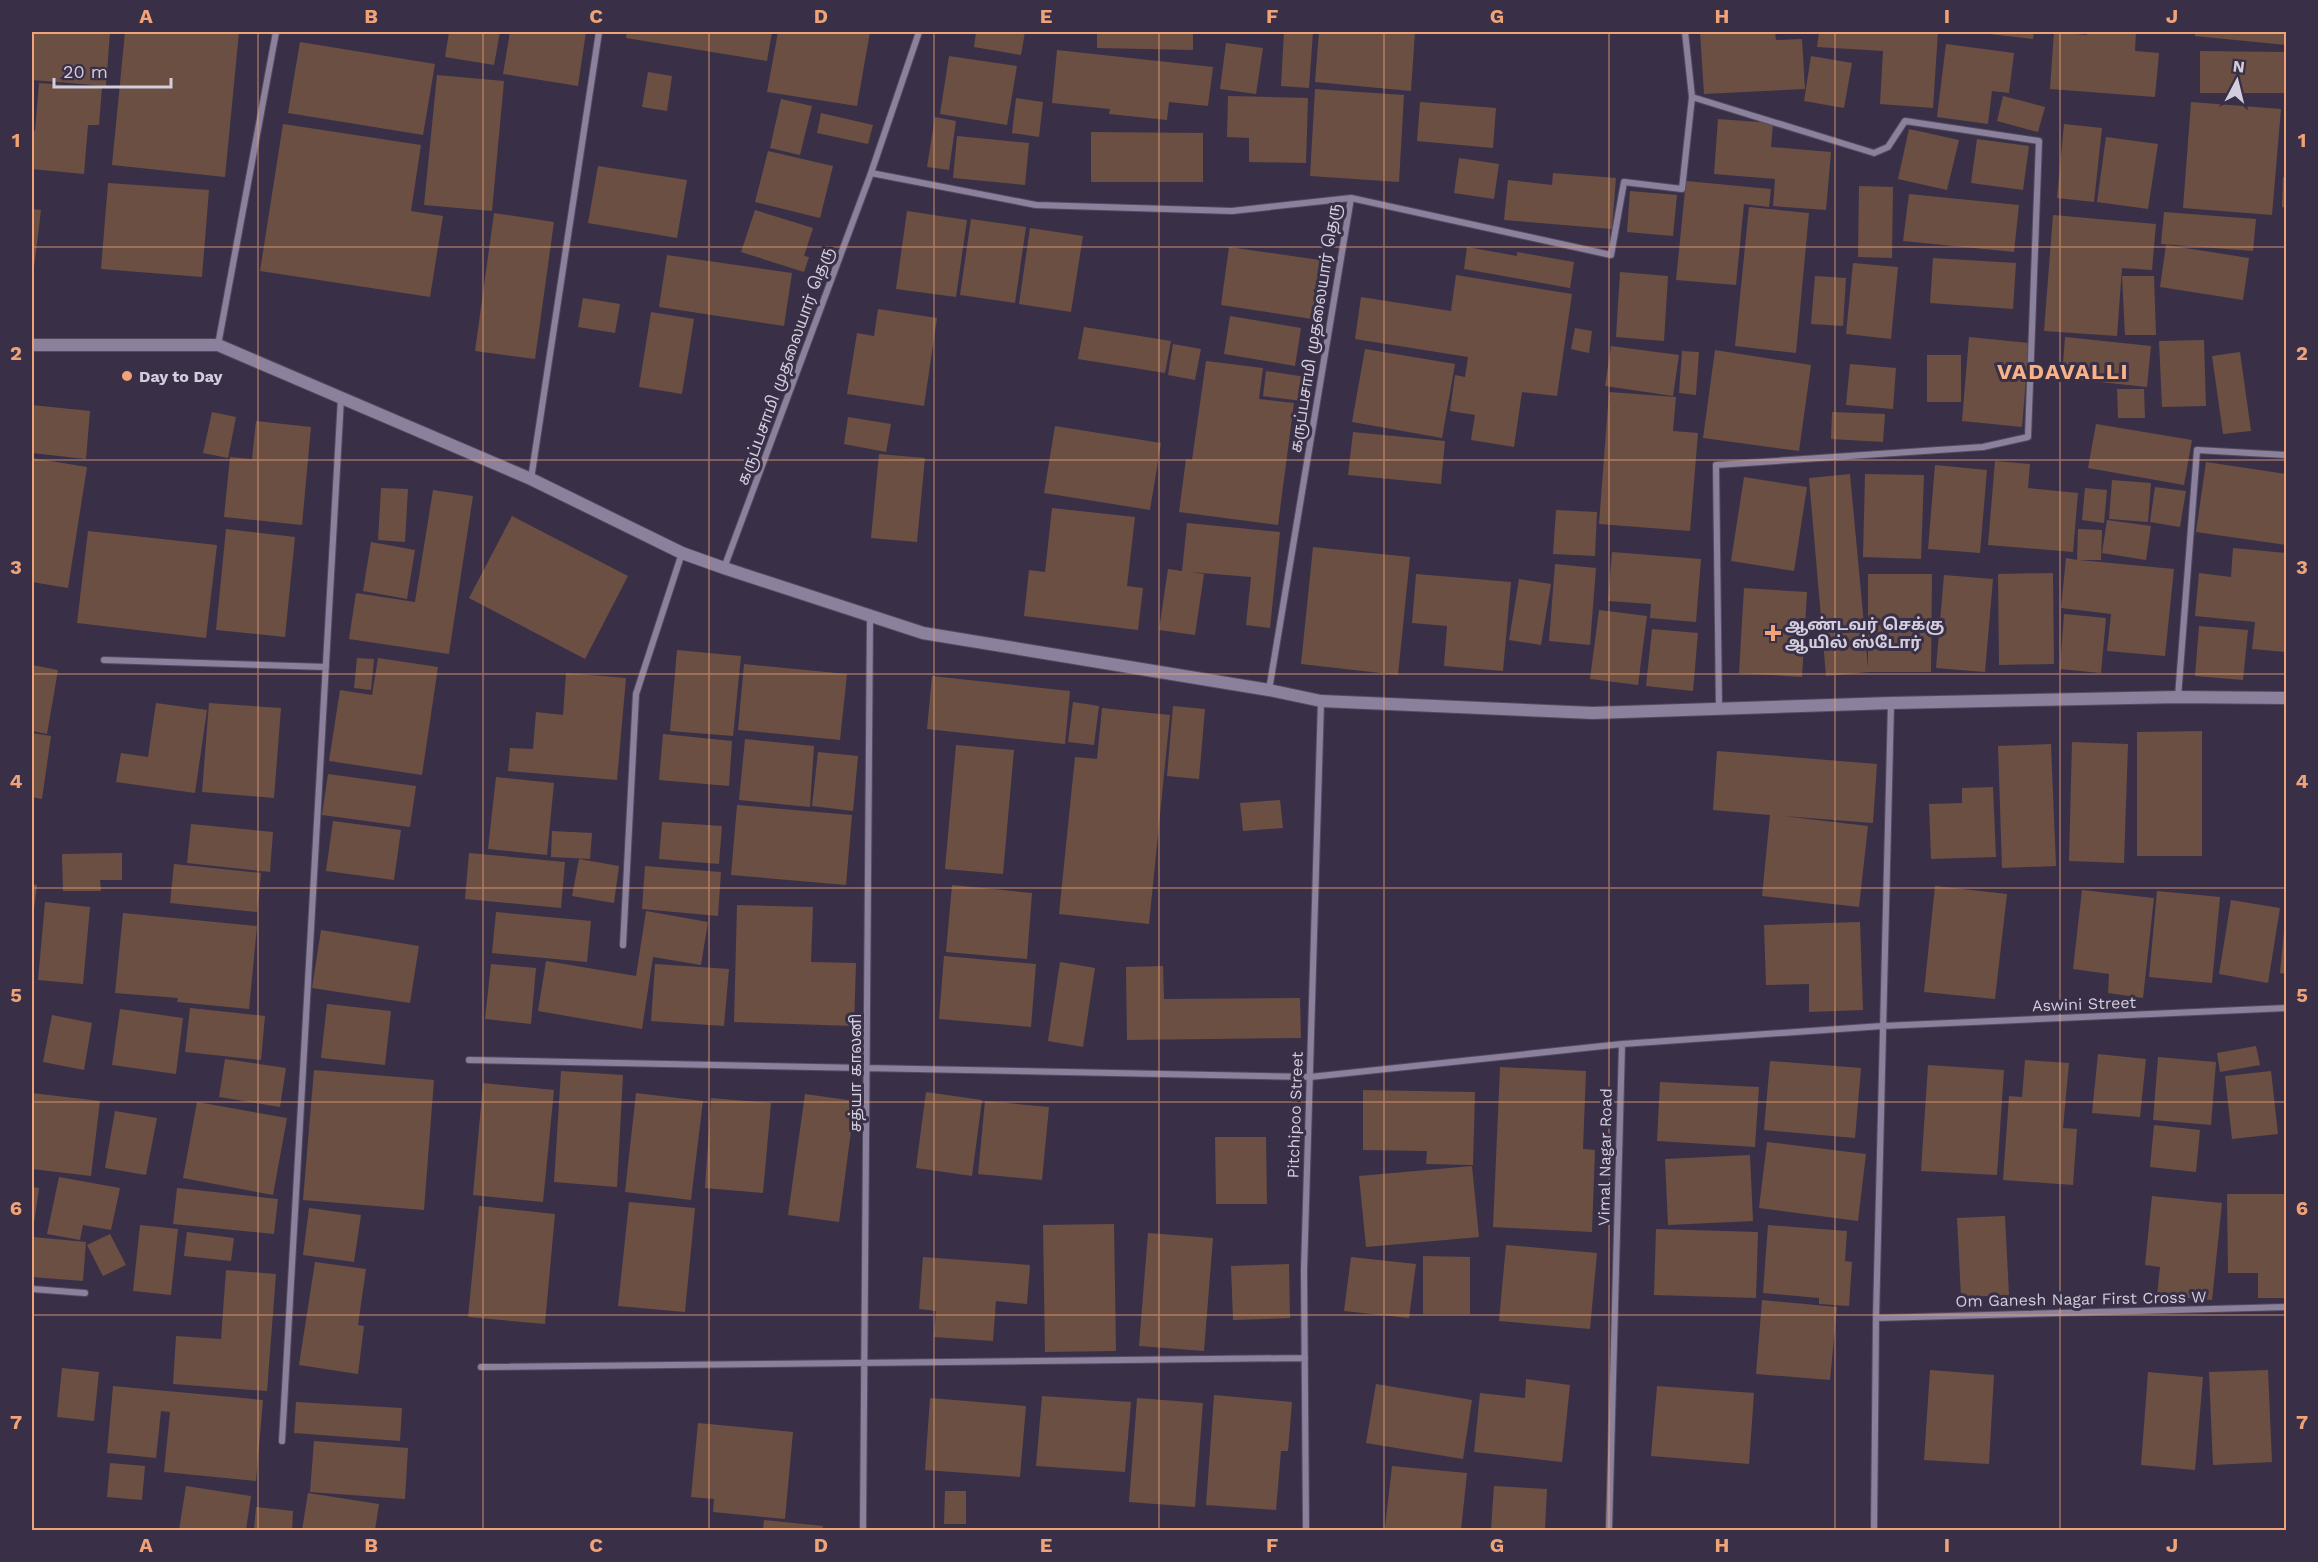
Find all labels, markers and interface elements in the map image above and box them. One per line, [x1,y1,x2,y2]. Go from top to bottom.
text: A [139,4,153,28]
text: B [364,4,378,28]
text: C [589,4,603,28]
text: D [814,4,828,28]
text: E [1040,4,1052,28]
text: F [1266,4,1278,28]
text: G [1490,4,1504,28]
text: H [1715,4,1729,28]
text: I [1944,4,1950,28]
text: J [2166,4,2178,28]
scale bar [54,51,171,89]
north arrow [2207,51,2267,111]
text: N [2232,56,2246,77]
text: 20 m [63,61,108,82]
text: 1 [12,128,20,152]
text: 1 [2298,128,2306,152]
street label: கருப்பசாமி முதலையார் தெரு [1286,202,1346,454]
street label: கருப்பசாமி முதலையார் தெரு [733,244,839,488]
text: 2 [10,341,22,365]
text: 2 [2296,341,2308,365]
district label: VADAVALLI [1997,359,2129,384]
place label: Day to Day [139,367,224,386]
marker: Day to Day [120,369,134,383]
text: 3 [10,555,22,579]
text: 3 [2296,555,2308,579]
place label: ஆண்டவர் செக்கு ஆயில் ஸ்டோர் [1785,615,1944,654]
marker: ஆண்டவர் செக்கு ஆயில் ஸ்டோர் [1766,626,1780,640]
text: 4 [10,769,23,793]
text: 4 [2296,769,2309,793]
text: 5 [10,983,22,1007]
text: 5 [2296,983,2308,1007]
street label: Aswini Street [2032,993,2137,1015]
street label: சத்யா காலனி [846,1014,866,1132]
street label: Pitchipoo Street [1283,1051,1307,1179]
street label: Vimal Nagar Road [1594,1088,1616,1226]
text: 6 [10,1196,22,1220]
text: 6 [2296,1196,2308,1220]
street label: Om Ganesh Nagar First Cross W [1955,1287,2207,1311]
text: 7 [10,1410,22,1434]
text: 7 [2296,1410,2308,1434]
text: A [139,1533,153,1557]
text: B [364,1533,378,1557]
text: C [589,1533,603,1557]
text: D [814,1533,828,1557]
text: E [1040,1533,1052,1557]
text: F [1266,1533,1278,1557]
text: G [1490,1533,1504,1557]
text: H [1715,1533,1729,1557]
text: I [1944,1533,1950,1557]
text: J [2166,1533,2178,1557]

